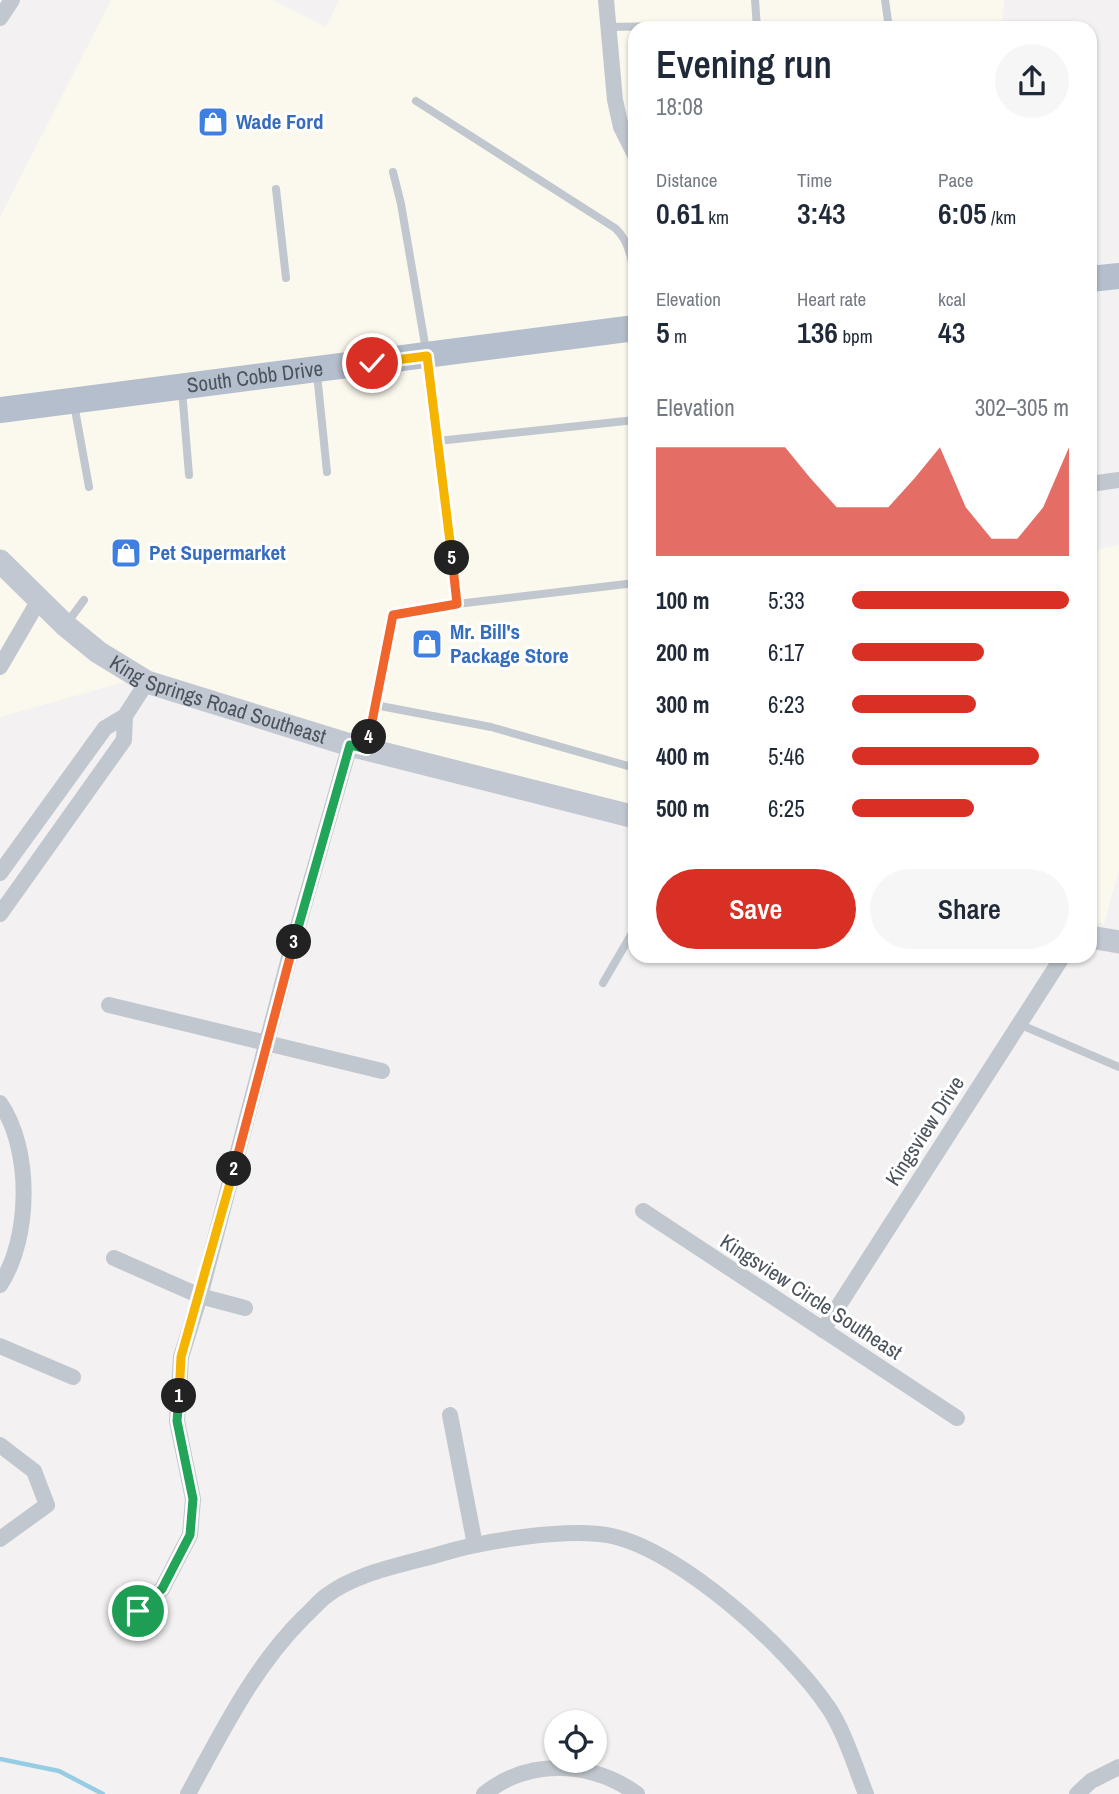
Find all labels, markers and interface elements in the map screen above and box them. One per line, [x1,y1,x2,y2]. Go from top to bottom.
text: Evening run [656,39,832,90]
button: share [995,44,1069,118]
text: 18:08 [656,91,703,122]
shop icon: Wade Ford [196,105,230,139]
place label: Wade Ford [236,107,324,136]
text: Distance [656,167,717,193]
text: Time [797,167,832,193]
text: Pace [938,167,974,193]
text: 0.61 [656,193,704,233]
text: 3:43 [797,193,846,233]
text: 6:05 [938,193,987,233]
text: km [704,204,729,230]
text: /km [987,204,1016,230]
text: Elevation [656,286,721,312]
text: Heart rate [797,286,866,312]
text: kcal [938,286,966,312]
text: 5 [656,312,670,352]
text: 136 [797,312,838,352]
text: 43 [938,312,965,352]
text: m [670,323,687,349]
text: bpm [838,323,873,349]
pin [342,333,402,393]
icon: check [353,344,391,382]
street label: South Cobb Drive [185,353,325,400]
text: Elevation [656,392,735,423]
text: 302–305 m [975,392,1069,423]
shop icon: Pet Supermarket [109,536,143,570]
place label: Pet Supermarket [149,538,286,567]
pin: 5 [434,540,470,576]
text: 5 [447,544,456,570]
text: 100 m [656,585,709,616]
text: 5:33 [768,585,805,616]
place label: Mr. Bill's Package Store [450,617,569,670]
shop icon: Mr. Bill's Package Store [410,627,444,661]
text: 200 m [656,637,709,668]
text: 6:17 [768,637,805,668]
street label: King Springs Road Southeast [104,648,330,751]
text: 300 m [656,689,709,720]
text: 6:23 [768,689,805,720]
pin: 4 [352,720,386,754]
text: 4 [364,723,373,749]
text: 400 m [656,741,709,772]
text: 5:46 [768,741,805,772]
text: 500 m [656,793,709,824]
text: 6:25 [768,793,805,824]
button: Save [656,869,856,949]
button: Share [870,869,1069,949]
pin: 3 [276,925,312,960]
text: 3 [289,928,298,954]
street label: Kingsview Drive [878,1070,971,1191]
pin: 2 [216,1152,252,1186]
text: 2 [229,1155,238,1181]
street label: Kingsview Circle Southeast [715,1227,908,1366]
pin: 1 [162,1378,196,1414]
text: 1 [174,1382,183,1408]
pin [108,1581,168,1641]
icon: arrive [119,1592,157,1630]
map controls [544,1710,607,1773]
button: locate [544,1710,607,1773]

